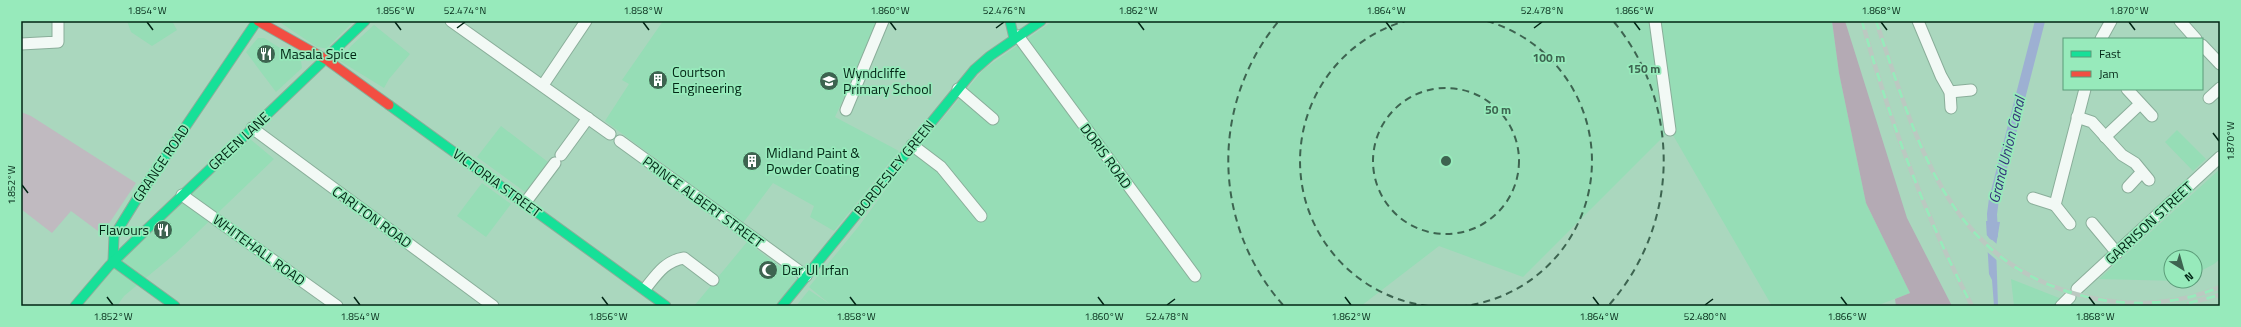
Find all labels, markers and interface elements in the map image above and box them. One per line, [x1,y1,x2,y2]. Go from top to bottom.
text: 1.854°W [127,3,167,18]
text: 1.856°W [375,3,415,18]
text: 52.474°N [444,3,486,18]
text: 1.858°W [623,3,663,18]
text: 1.860°W [870,3,910,18]
text: 52.476°N [983,3,1025,18]
text: 1.862°W [1118,3,1158,18]
text: 1.864°W [1366,3,1406,18]
text: 52.478°N [1521,3,1563,18]
text: 1.866°W [1614,3,1654,18]
text: 1.868°W [1861,3,1901,18]
text: 1.870°W [2109,3,2149,18]
legend [2063,38,2203,90]
restaurant icon: Masala Spice [255,43,277,65]
place label: Masala Spice [280,43,357,64]
text: Fast [2099,44,2122,63]
text: 100 m [1533,48,1565,67]
text: 150 m [1628,59,1660,78]
place label: Courtson Engineering [672,61,742,98]
place label: Wyndcliffe Primary School [843,62,932,99]
text: Jam [2099,64,2119,83]
building icon: Courtson Engineering [647,69,669,91]
school or university icon: Wyndcliffe Primary School [818,70,840,92]
water label: Grand Union Canal [1982,92,2031,206]
text: 50 m [1485,100,1511,119]
street label: GREEN LANE [203,106,274,175]
street label: BORDESLEY GREEN [848,115,939,220]
street label: DORIS ROAD [1076,119,1137,193]
street label: GRANGE ROAD [127,120,194,206]
text: 1.870°W [2223,121,2238,161]
place label: Midland Paint & Powder Coating [766,142,860,179]
street label: VICTORIA STREET [448,143,547,222]
street label: PRINCE ALBERT STREET [638,150,769,253]
building icon: Midland Paint & Powder Coating [741,150,763,172]
centre of rings [1439,154,1453,168]
text: 1.852°W [4,165,19,205]
street label: GARRISON STREET [2100,176,2198,269]
street label: CARLTON ROAD [328,181,416,253]
street label: WHITEHALL ROAD [209,209,310,290]
place label: Flavours [99,219,149,240]
restaurant icon: Flavours [152,219,174,241]
north arrow [2163,249,2203,289]
mosque icon: Dar Ul Irfan [757,259,779,281]
place label: Dar Ul Irfan [782,259,849,280]
text: N [2181,268,2197,286]
text: 1.852°W [93,309,133,324]
text: 1.854°W [340,309,380,324]
text: 1.856°W [588,309,628,324]
text: 1.858°W [836,309,876,324]
text: 1.860°W [1084,309,1124,324]
text: 52.478°N [1146,309,1188,324]
text: 1.862°W [1331,309,1371,324]
text: 1.864°W [1579,309,1619,324]
text: 52.480°N [1684,309,1726,324]
text: 1.866°W [1827,309,1867,324]
text: 1.868°W [2075,309,2115,324]

